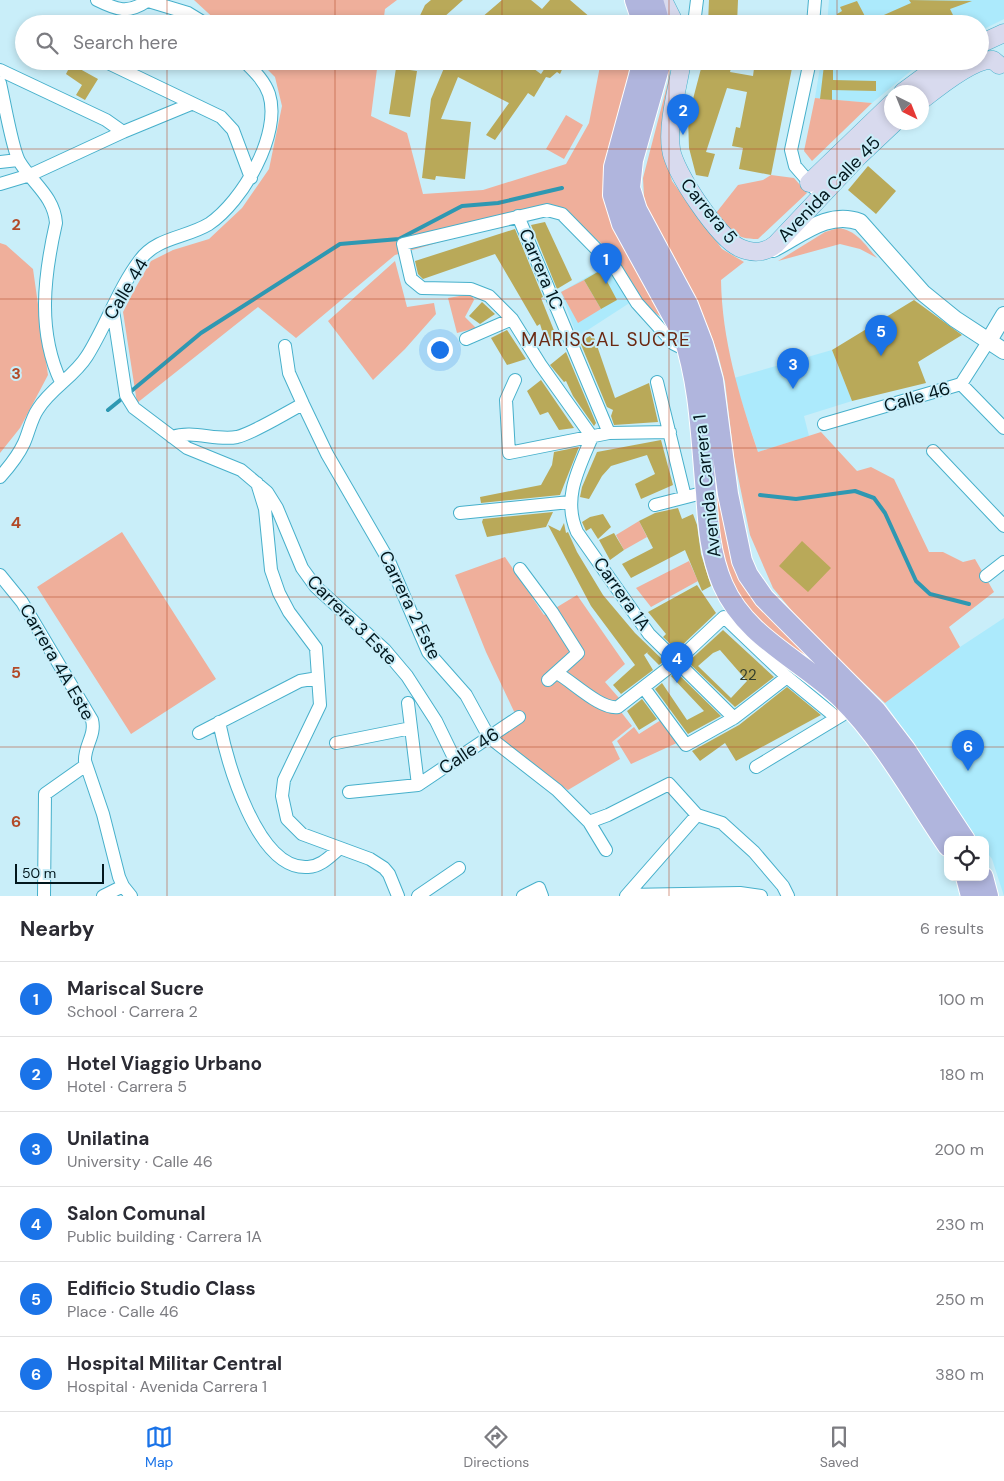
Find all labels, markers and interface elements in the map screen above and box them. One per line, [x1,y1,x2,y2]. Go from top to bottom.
search box [15,15,989,70]
icon: search [33,29,61,57]
text: Search here [73,30,178,55]
north arrow [884,85,929,130]
pin: 2 [667,94,699,135]
street label: Avenida Calle 45 [772,131,886,247]
street label: Carrera 5 [675,173,743,249]
text: 2 [11,214,21,235]
street label: Carrera 1C [513,225,569,313]
pin: 1 [590,243,622,284]
street label: Calle 44 [98,254,154,324]
pin: 5 [865,315,897,356]
district label: MARISCAL SUCRE [521,327,691,352]
your location [427,337,453,363]
pin: 3 [777,348,809,389]
text: 3 [11,363,21,384]
street label: Calle 46 [881,376,953,418]
street label: Avenida Carrera 1 [688,413,726,559]
text: 4 [11,512,21,533]
street label: Carrera 2 Este [373,547,447,663]
street label: Carrera 1A [588,552,656,636]
street label: Carrera 3 Este [302,570,402,670]
street label: Carrera 4A Este [14,599,100,725]
pin: 4 [661,642,693,683]
text: 5 [11,662,21,683]
house number: 22 [739,665,757,685]
street label: Calle 46 [434,722,504,780]
pin: 6 [952,730,984,771]
text: 6 [11,811,21,832]
map controls [944,836,989,881]
button: locate [944,836,989,881]
scale bar [15,861,104,884]
text: 50 m [22,864,56,882]
text: Nearby [20,915,94,943]
text: 6 results [920,918,984,939]
text: Mariscal Sucre [67,976,204,1001]
text: 1 [33,989,39,1010]
text: 100 m [939,989,984,1010]
text: School · Carrera 2 [67,1001,198,1022]
text: Hotel Viaggio Urbano [67,1051,262,1076]
text: 2 [31,1064,41,1085]
text: 180 m [940,1064,984,1085]
text: Hotel · Carrera 5 [67,1076,187,1097]
text: Unilatina [67,1126,149,1151]
text: 3 [31,1139,41,1160]
text: 200 m [935,1139,984,1160]
text: University · Calle 46 [67,1151,213,1172]
text: Salon Comunal [67,1201,206,1226]
text: 4 [31,1214,41,1235]
text: 230 m [936,1214,984,1235]
text: Public building · Carrera 1A [67,1226,262,1247]
text: Edificio Studio Class [67,1276,256,1301]
text: 5 [31,1289,41,1310]
text: 250 m [936,1289,984,1310]
text: Place · Calle 46 [67,1301,179,1322]
text: Hospital Militar Central [67,1351,282,1376]
text: 6 [31,1364,41,1385]
text: 380 m [935,1364,984,1385]
text: Hospital · Avenida Carrera 1 [67,1376,267,1397]
tab: Map [145,1423,173,1471]
tab: Directions [464,1423,529,1471]
tab: Saved [820,1423,859,1471]

